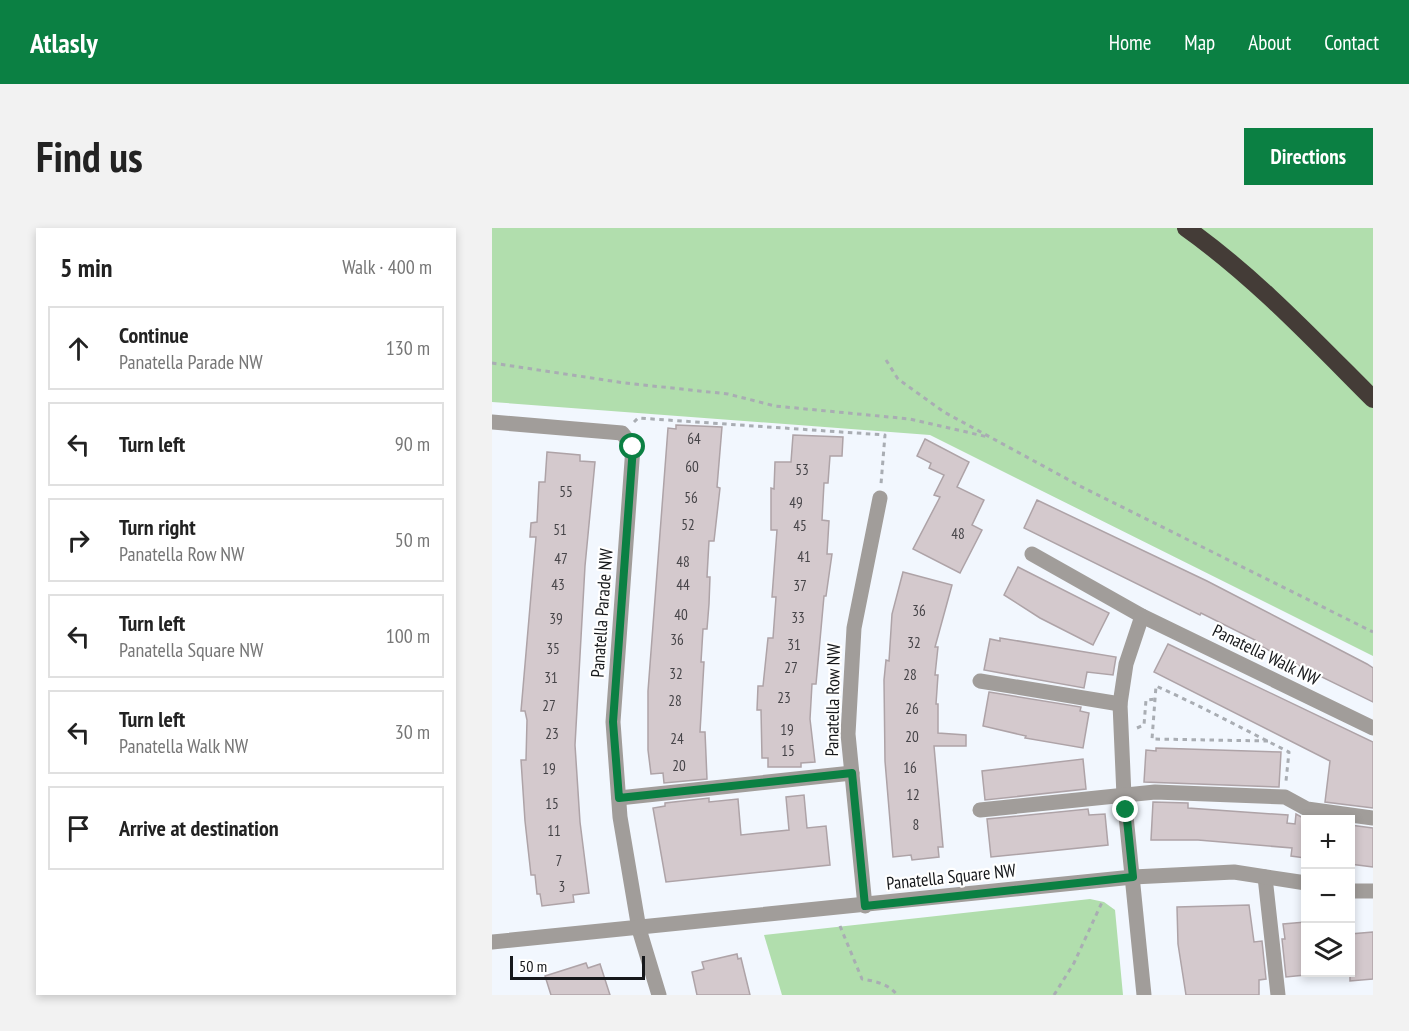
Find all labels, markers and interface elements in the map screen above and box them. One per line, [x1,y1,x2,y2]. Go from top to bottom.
text: Atlasly [30,24,98,61]
text: Home [1109,29,1151,56]
text: Map [1184,29,1215,56]
text: About [1248,29,1291,56]
text: Contact [1324,29,1379,56]
button: Directions [1244,128,1373,185]
text: Find us [36,129,143,184]
text: 5 min [60,251,113,284]
text: Walk · 400 m [342,254,432,280]
text: Continue [119,321,189,349]
icon: ahead [62,332,95,365]
text: 130 m [386,335,430,361]
text: Panatella Parade NW [119,349,263,375]
icon: left [62,428,95,461]
house number: 64 [687,429,701,448]
text: Turn left [119,430,185,458]
text: 90 m [395,431,430,457]
route start [619,433,645,459]
house number: 60 [685,457,699,476]
house number: 53 [795,460,809,479]
house number: 55 [559,482,573,501]
house number: 56 [684,488,698,507]
house number: 49 [789,493,803,512]
text: Turn right [119,513,196,541]
house number: 52 [681,515,695,534]
house number: 45 [793,516,807,535]
house number: 51 [553,520,567,539]
icon: right [62,524,95,557]
house number: 48 [951,524,965,543]
text: 50 m [395,527,430,553]
text: Panatella Row NW [119,541,245,567]
house number: 41 [797,547,811,566]
street label: Panatella Parade NW [586,548,617,678]
house number: 47 [554,549,568,568]
house number: 48 [676,552,690,571]
house number: 43 [551,575,565,594]
house number: 44 [676,575,690,594]
house number: 37 [793,576,807,595]
house number: 36 [912,601,926,620]
house number: 40 [674,605,688,624]
house number: 33 [791,608,805,627]
text: Turn left [119,609,185,637]
house number: 39 [549,609,563,628]
street label: Panatella Walk NW [1209,619,1324,690]
icon: left [62,620,95,653]
text: 100 m [386,623,430,649]
house number: 36 [670,630,684,649]
house number: 32 [907,633,921,652]
house number: 31 [787,635,801,654]
text: Panatella Square NW [119,637,263,663]
house number: 35 [546,639,560,658]
street label: Panatella Row NW [820,643,845,757]
house number: 27 [784,658,798,677]
house number: 32 [669,664,683,683]
house number: 28 [903,665,917,684]
house number: 31 [544,668,558,687]
house number: 23 [777,688,791,707]
house number: 28 [668,691,682,710]
house number: 27 [542,696,556,715]
house number: 26 [905,699,919,718]
text: Turn left [119,705,185,733]
icon: left [62,716,95,749]
text: 30 m [395,719,430,745]
house number: 19 [780,720,794,739]
house number: 23 [545,724,559,743]
house number: 20 [905,727,919,746]
house number: 24 [670,729,684,748]
text: Panatella Walk NW [119,733,248,759]
house number: 15 [781,741,795,760]
house number: 20 [672,756,686,775]
house number: 16 [903,758,917,777]
house number: 19 [542,759,556,778]
house number: 12 [906,785,920,804]
house number: 15 [545,794,559,813]
route end [1112,796,1138,822]
icon: arrive [62,812,95,845]
text: Arrive at destination [119,814,279,842]
house number: 8 [913,815,919,834]
map controls [1301,815,1355,977]
button: + [1301,815,1355,869]
house number: 11 [547,821,561,840]
house number: 7 [556,851,562,870]
street label: Panatella Square NW [885,858,1017,895]
button: − [1301,869,1355,923]
house number: 3 [559,877,565,896]
button: layers [1301,923,1355,977]
scale bar [510,953,645,980]
text: 50 m [519,956,547,976]

